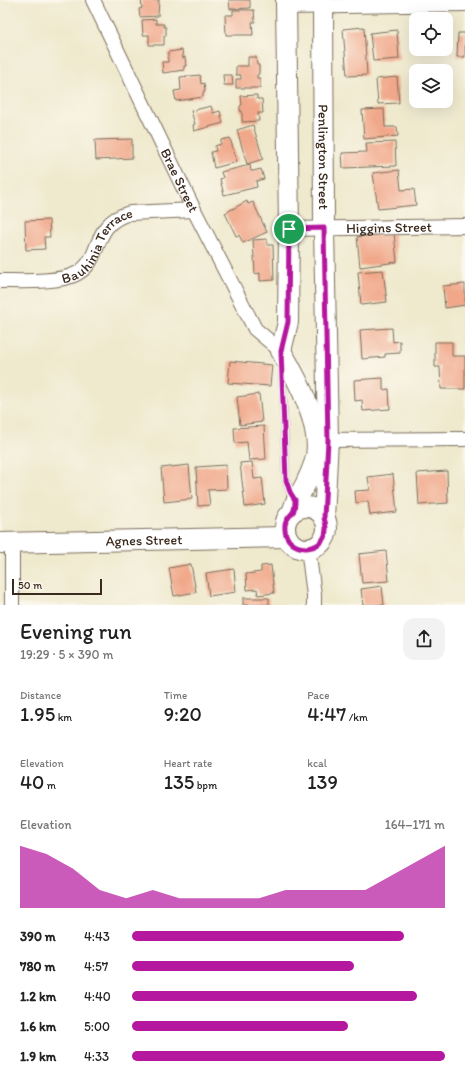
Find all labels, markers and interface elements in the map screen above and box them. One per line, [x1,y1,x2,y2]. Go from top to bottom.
map controls [409,12,453,108]
button: locate [409,12,453,56]
button: layers [409,64,453,108]
street label: Penlington Street [314,104,332,210]
street label: Brae Street [157,146,202,215]
street label: Bauhinia Terrace [60,205,135,287]
pin [272,212,306,246]
icon: arrive [278,218,300,240]
street label: Higgins Street [346,219,432,237]
street label: Agnes Street [105,531,183,550]
scale bar [12,577,102,596]
text: 50 m [18,579,42,592]
text: Evening run [20,618,132,645]
button: share [403,618,445,660]
text: 19:29 · 5 × 390 m [20,647,113,662]
text: Distance [20,689,61,702]
text: Time [164,689,187,702]
text: Pace [307,689,329,702]
text: 1.95 [20,702,55,726]
text: 9:20 [164,702,202,726]
text: 4:47 [307,702,346,726]
text: km [55,711,72,724]
text: /km [346,711,368,724]
text: Elevation [20,757,64,770]
text: Heart rate [164,757,212,770]
text: kcal [307,757,327,770]
text: 40 [20,770,44,794]
text: 135 [164,770,194,794]
text: 139 [307,770,338,794]
text: m [44,779,56,792]
text: bpm [194,779,217,792]
text: Elevation [20,817,72,832]
text: 164–171 m [385,817,445,832]
text: 390 m [20,929,56,944]
text: 4:43 [84,929,110,944]
text: 780 m [20,959,55,974]
text: 4:57 [84,959,108,974]
text: 1.2 km [20,989,56,1004]
text: 4:40 [84,989,111,1004]
text: 1.6 km [20,1019,56,1034]
text: 5:00 [84,1019,110,1034]
text: 1.9 km [20,1049,56,1064]
text: 4:33 [84,1049,109,1064]

